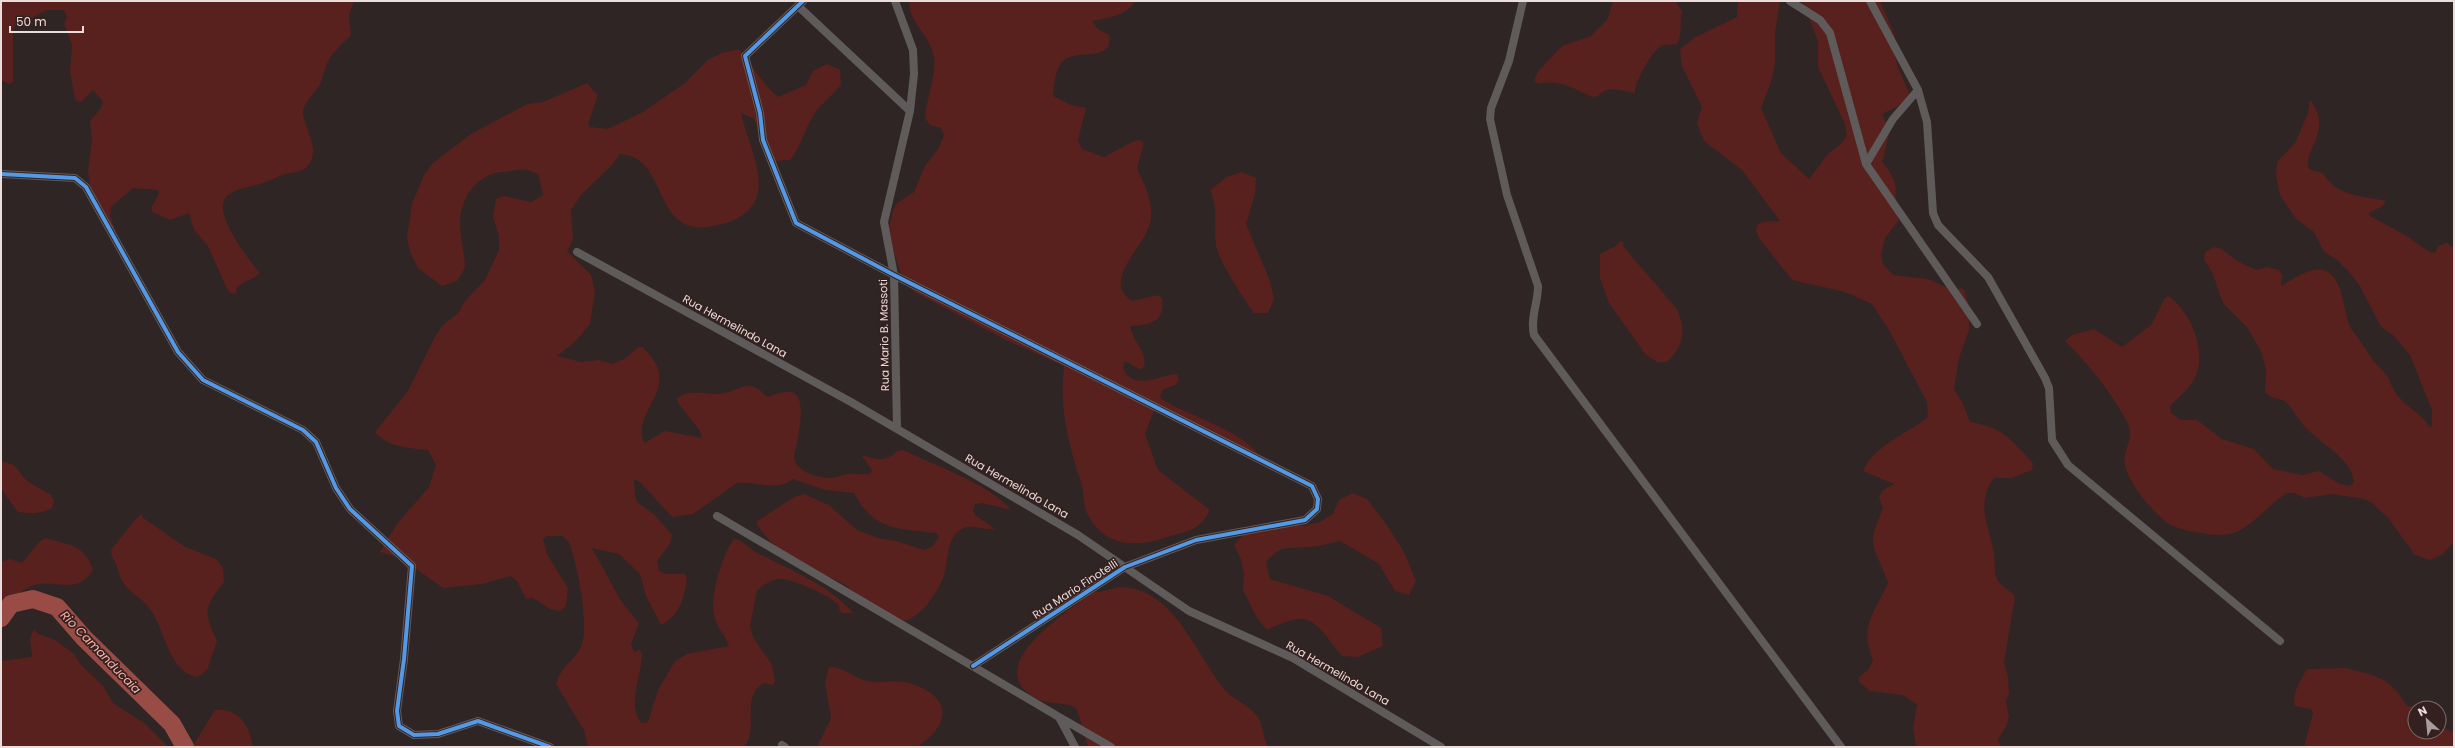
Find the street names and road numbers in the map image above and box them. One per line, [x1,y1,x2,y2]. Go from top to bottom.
street label: Rua Mario B. Massoti [875,279,893,391]
street label: Rua Hermelindo Lana [680,291,790,361]
street label: Rua Hermelindo Lana [962,450,1072,522]
street label: Rua Mario Finotelli [1029,555,1121,623]
street label: Rua Hermelindo Lana [1283,637,1393,709]

